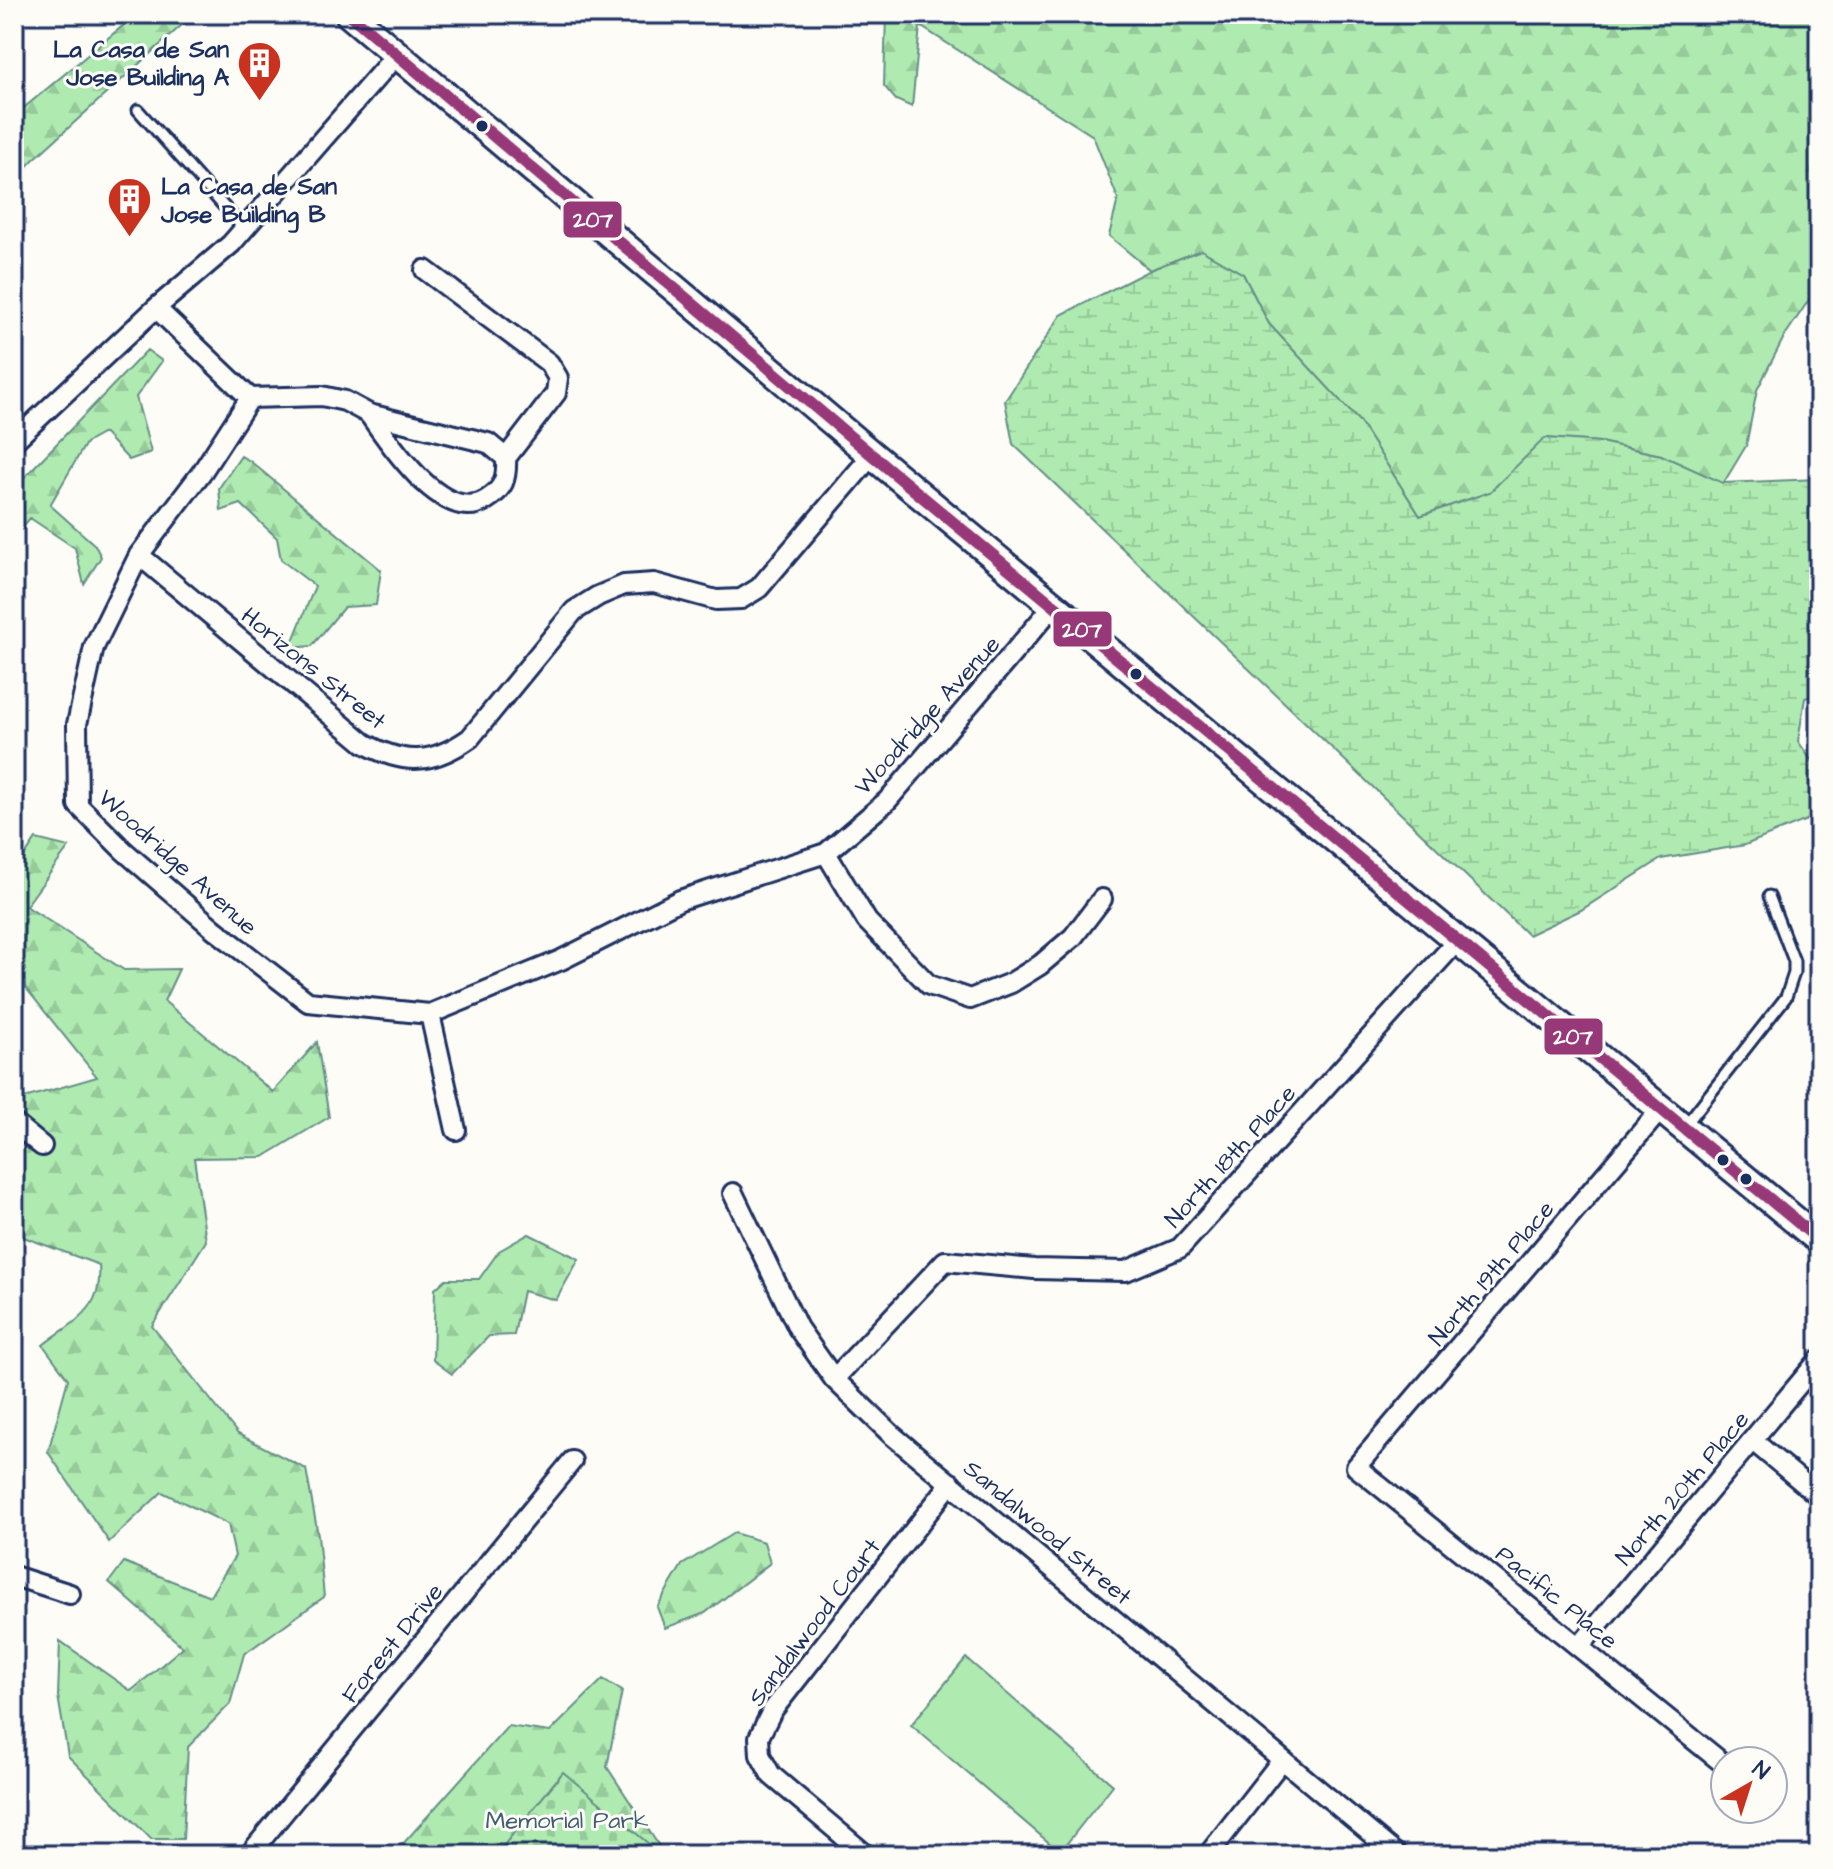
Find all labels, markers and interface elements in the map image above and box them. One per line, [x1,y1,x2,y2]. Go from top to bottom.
place label: La Casa de San Jose Building A [53,33,230,96]
building icon: La Casa de San Jose Building A [236,39,284,102]
unlabelled marker [474,118,490,134]
place label: La Casa de San Jose Building B [160,170,337,233]
building icon: La Casa de San Jose Building B [106,176,154,239]
line badge: 207 [562,200,623,239]
text: 207 [572,205,613,236]
street label: Horizons Street [234,600,393,738]
line badge: 207 [1052,610,1113,648]
text: 207 [1061,615,1102,646]
street label: Woodridge Avenue [847,628,1009,804]
unlabelled marker [1128,666,1144,682]
street label: Woodridge Avenue [89,782,265,944]
line badge: 207 [1543,1017,1604,1056]
text: 207 [1552,1022,1593,1053]
street label: North 18th Place [1157,1078,1304,1236]
unlabelled marker [1715,1152,1731,1168]
unlabelled marker [1738,1171,1754,1187]
street label: North 19th Place [1421,1194,1563,1354]
street label: North 20th Place [1608,1404,1758,1573]
street label: Sandalwood Street [956,1452,1139,1614]
street label: Sandalwood Court [740,1532,889,1713]
street label: Pacific Place [1488,1538,1625,1658]
street label: Forest Drive [334,1576,452,1711]
north arrow [1709,1745,1789,1825]
text: N [1746,1754,1776,1787]
park label: Memorial Park [486,1804,649,1838]

